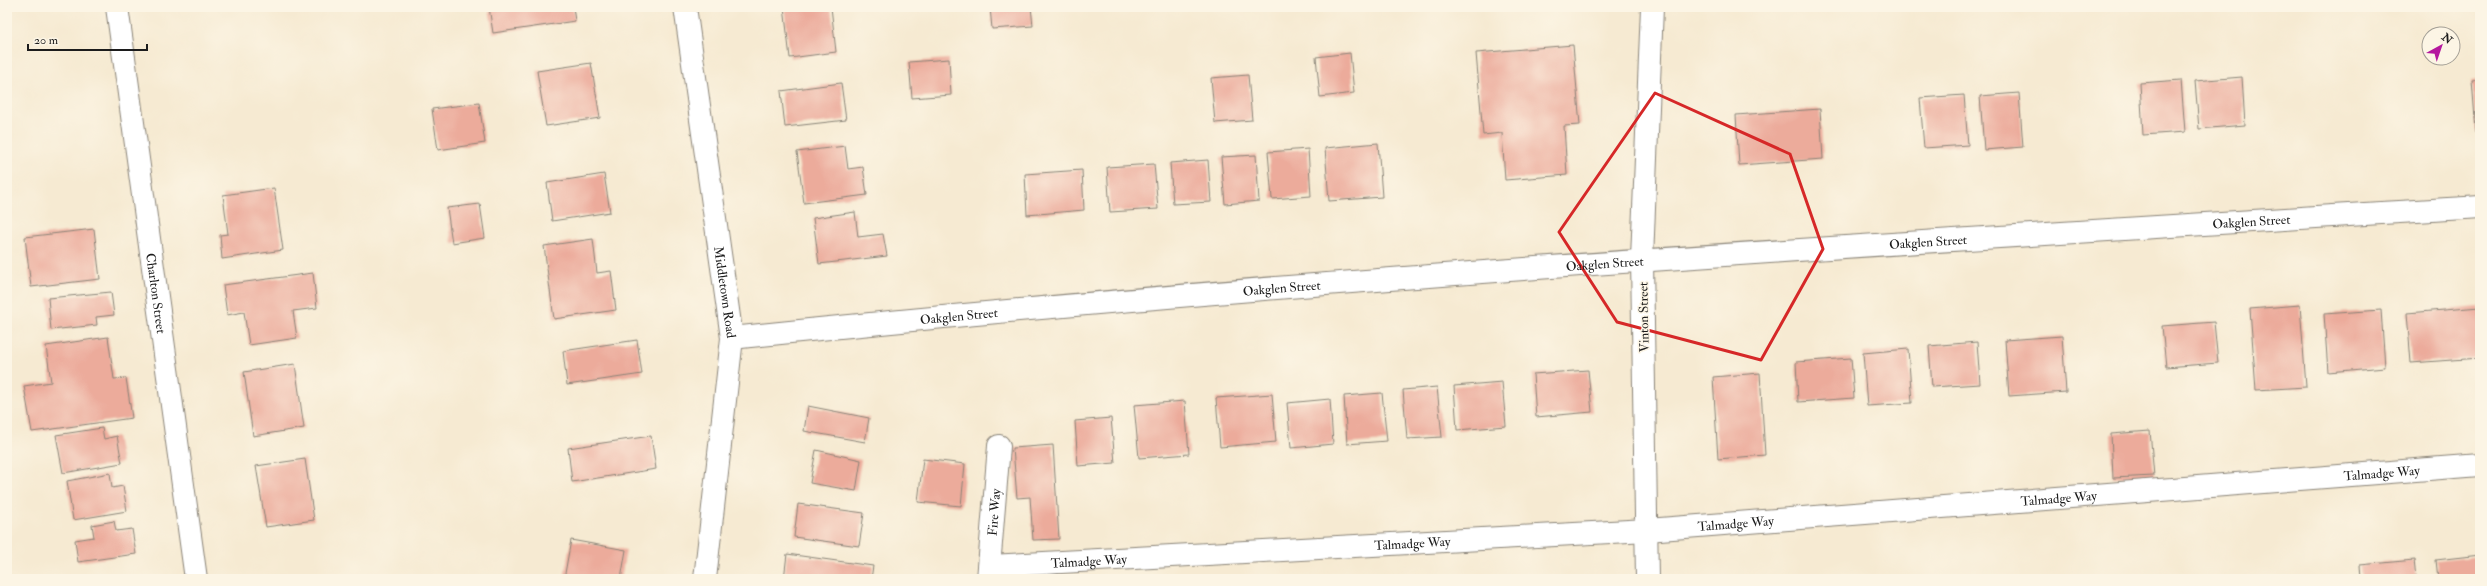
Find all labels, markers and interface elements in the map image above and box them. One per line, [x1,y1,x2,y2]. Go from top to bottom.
scale bar [28,26,147,52]
north arrow [2421,26,2461,66]
text: N [2438,30,2456,48]
text: 20 m [34,33,59,48]
street label: Oakglen Street [2212,212,2291,232]
street label: Oakglen Street [1889,232,1968,253]
street label: Middletown Road [710,245,739,340]
street label: Charlton Street [142,252,169,335]
street label: Oakglen Street [1565,253,1644,275]
street label: Oakglen Street [1242,277,1321,300]
street label: Vinton Street [1635,282,1653,352]
street label: Oakglen Street [919,305,999,328]
street label: Talmadge Way [2343,463,2421,485]
street label: Fire Way [985,488,1005,537]
street label: Talmadge Way [2020,488,2098,510]
street label: Talmadge Way [1697,513,1775,535]
street label: Talmadge Way [1374,534,1451,554]
street label: Talmadge Way [1050,551,1128,572]

